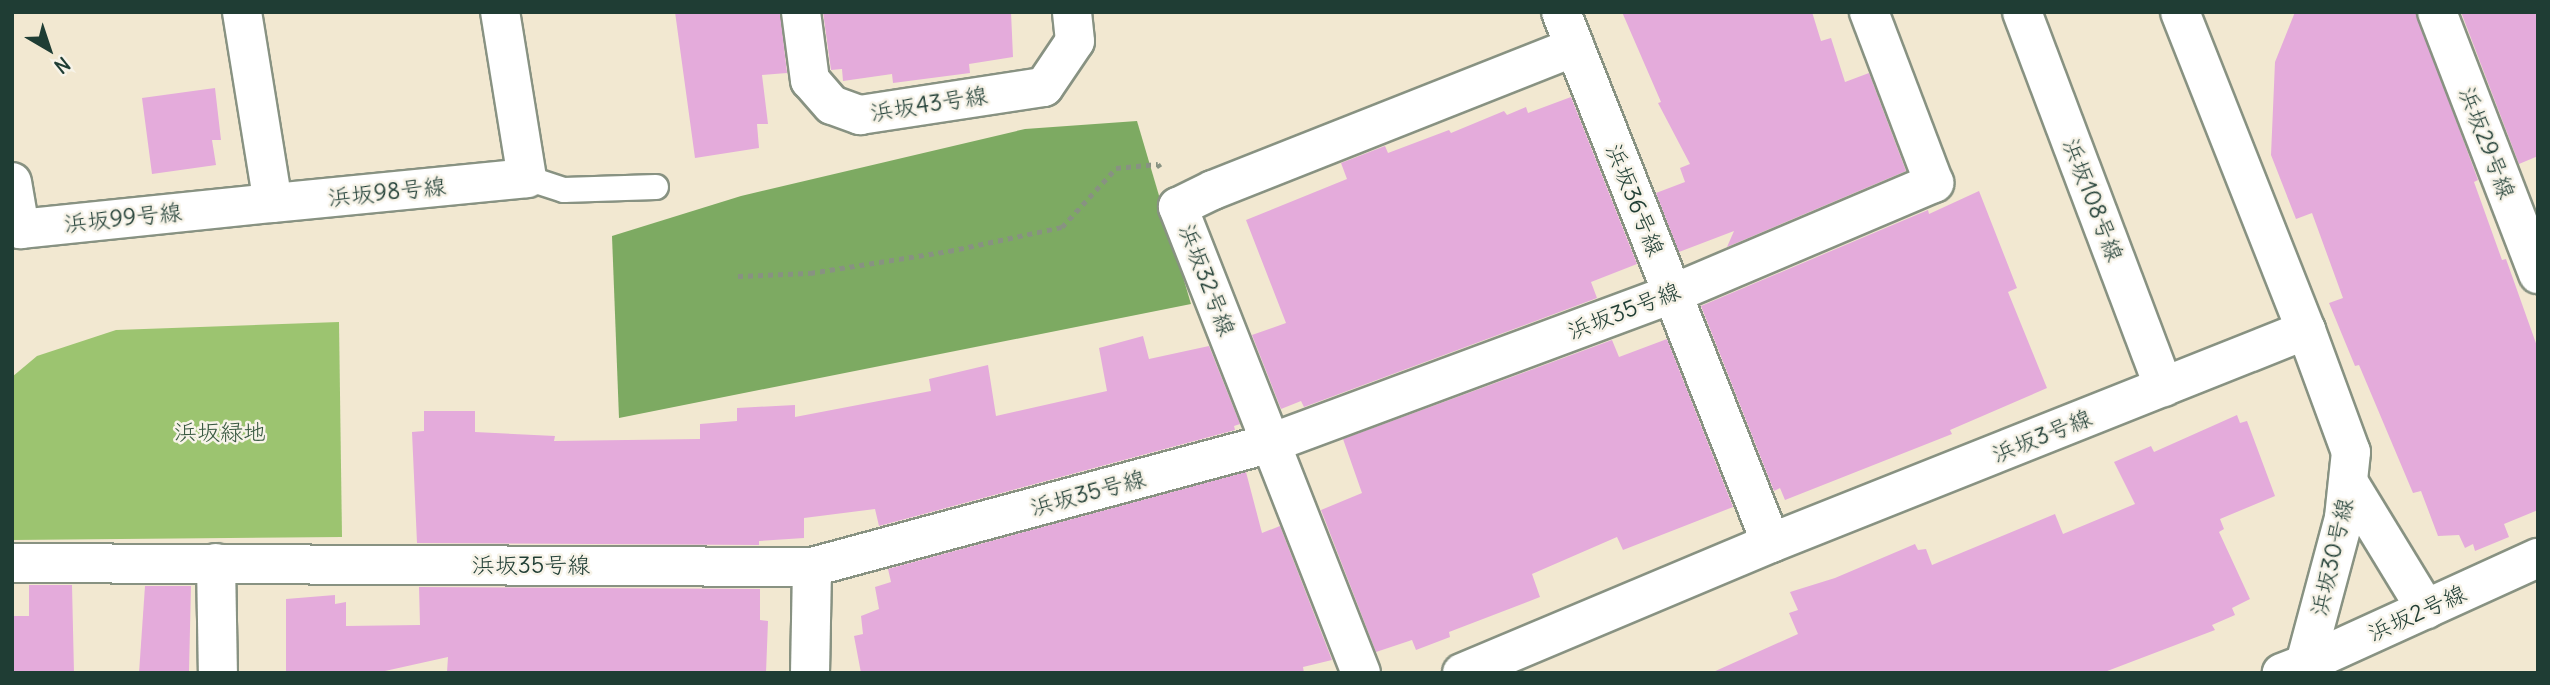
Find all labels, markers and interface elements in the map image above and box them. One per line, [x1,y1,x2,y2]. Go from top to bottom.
north arrow [14,14,84,84]
text: N [50,52,75,79]
street label: 浜坂43号線 [868,81,990,127]
street label: 浜坂29号線 [2453,83,2521,203]
street label: 浜坂108号線 [2057,135,2129,265]
street label: 浜坂36号線 [1600,140,1670,260]
street label: 浜坂98号線 [327,172,447,212]
street label: 浜坂99号線 [63,198,183,238]
street label: 浜坂32号線 [1173,220,1241,340]
street label: 浜坂35号線 [1564,277,1684,345]
street label: 浜坂3号線 [1988,404,2096,468]
park label: 浜坂緑地 [174,418,266,446]
street label: 浜坂35号線 [1027,464,1149,522]
street label: 浜坂30号線 [2305,495,2359,619]
street label: 浜坂35号線 [472,551,590,579]
street label: 浜坂2号線 [2364,579,2470,647]

